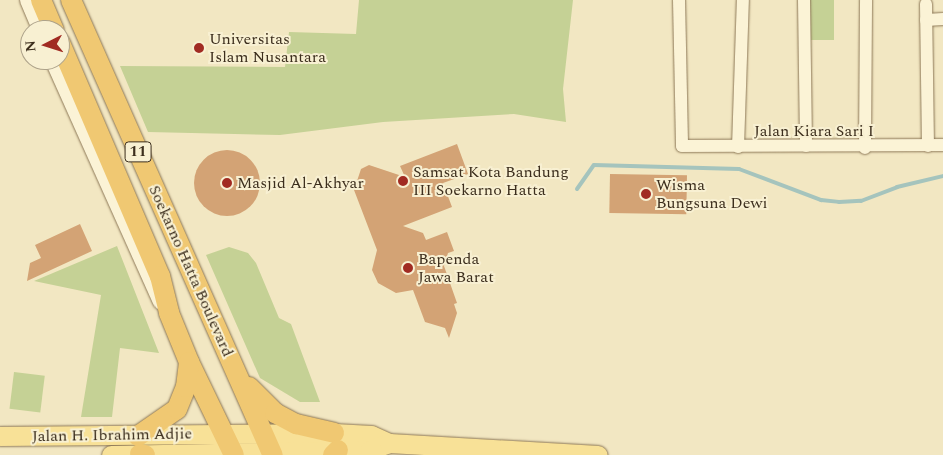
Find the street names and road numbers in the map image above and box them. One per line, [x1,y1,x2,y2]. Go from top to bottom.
street label: Jalan Kiara Sari I [754,121,874,141]
road number: 11 [124,140,152,164]
street label: Soekarno Hatta Boulevard [144,182,238,360]
street label: Jalan H. Ibrahim Adjie [32,424,192,446]

